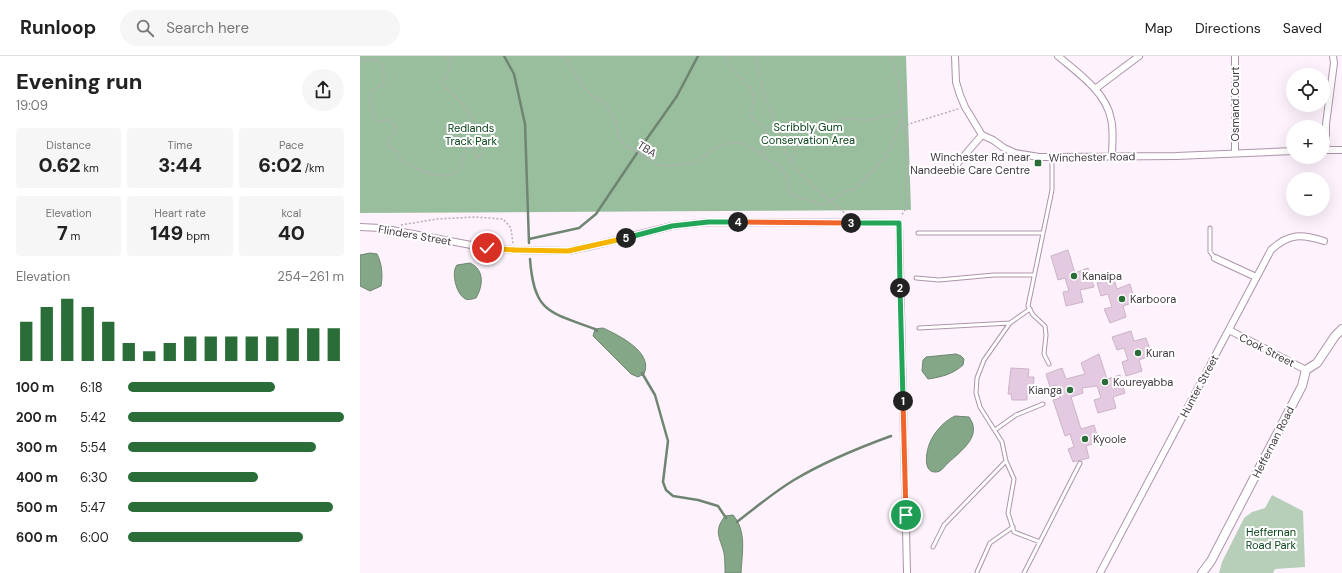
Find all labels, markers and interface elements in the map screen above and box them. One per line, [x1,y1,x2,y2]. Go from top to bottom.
search box [120,10,400,46]
text: Runloop [20,15,96,40]
icon: search [134,17,156,39]
text: Search here [166,18,249,38]
text: Map [1145,19,1173,37]
text: Directions [1195,19,1261,37]
text: Saved [1283,19,1322,37]
street label: Osmand Court [1228,66,1242,142]
text: Evening run [16,67,142,96]
map controls [1286,68,1330,216]
button: locate [1286,68,1330,112]
button: share [302,69,344,111]
text: 19:09 [16,97,48,114]
park label: Scribbly Gum Conservation Area [761,120,855,147]
button: + [1286,120,1330,164]
park label: Redlands Track Park [445,121,497,148]
text: Distance [46,138,91,152]
text: Time [168,138,192,152]
text: Pace [279,138,304,152]
street label: TBA [635,138,659,160]
street label: Winchester Road [1049,149,1136,165]
place label: Winchester Rd near Nandeebie Care Centre [910,150,1030,177]
text: 0.62 [39,152,81,178]
text: 3:44 [158,152,202,178]
text: 6:02 [258,152,302,178]
marker: Winchester Rd near Nandeebie Care Centre [1033,158,1043,168]
text: km [81,161,99,175]
text: /km [302,161,324,175]
button: − [1286,172,1330,216]
text: Elevation [46,206,92,220]
text: Heart rate [154,206,206,220]
text: kcal [281,206,301,220]
pin: 4 [728,212,748,232]
pin: 3 [841,213,861,233]
text: 4 [734,215,742,229]
text: 3 [848,216,854,230]
text: 7 [57,220,68,246]
text: 149 [150,220,183,246]
text: 40 [278,220,305,246]
street label: Flinders Street [377,222,453,248]
pin: 5 [616,228,636,248]
text: m [68,229,80,243]
text: bpm [183,229,210,243]
pin [470,231,504,265]
text: 5 [623,231,629,245]
icon: check [476,237,498,259]
text: Elevation [16,268,70,285]
text: 254–261 m [277,268,344,285]
place label: Kanaipa [1082,269,1122,283]
marker: Kanaipa [1069,271,1079,281]
pin: 2 [890,278,910,298]
text: 2 [897,281,903,295]
place label: Karboora [1130,292,1176,306]
marker: Karboora [1117,294,1127,304]
street label: Cook Street [1237,330,1297,370]
place label: Kuran [1146,346,1175,360]
marker: Kuran [1133,348,1143,358]
street label: Hunter Street [1177,352,1221,420]
place label: Koureyabba [1113,375,1173,389]
marker: Koureyabba [1100,377,1110,387]
text: 100 m [16,379,54,396]
text: 6:18 [80,379,103,396]
place label: Kianga [1029,383,1062,397]
marker: Kianga [1065,385,1075,395]
pin: 1 [893,391,913,411]
text: 1 [901,394,905,408]
street label: Heffernan Road [1249,404,1297,480]
text: 200 m [16,409,57,426]
text: 5:42 [80,409,106,426]
place label: Kyoole [1093,432,1126,446]
marker: Kyoole [1080,434,1090,444]
text: 300 m [16,439,57,456]
text: 5:54 [80,439,106,456]
text: 400 m [16,469,58,486]
text: 6:30 [80,469,107,486]
pin [889,498,923,532]
text: 500 m [16,499,58,516]
text: 5:47 [80,499,105,516]
icon: arrive [895,504,917,526]
park label: Heffernan Road Park [1246,525,1297,552]
text: 600 m [16,529,58,546]
text: 6:00 [80,529,109,546]

